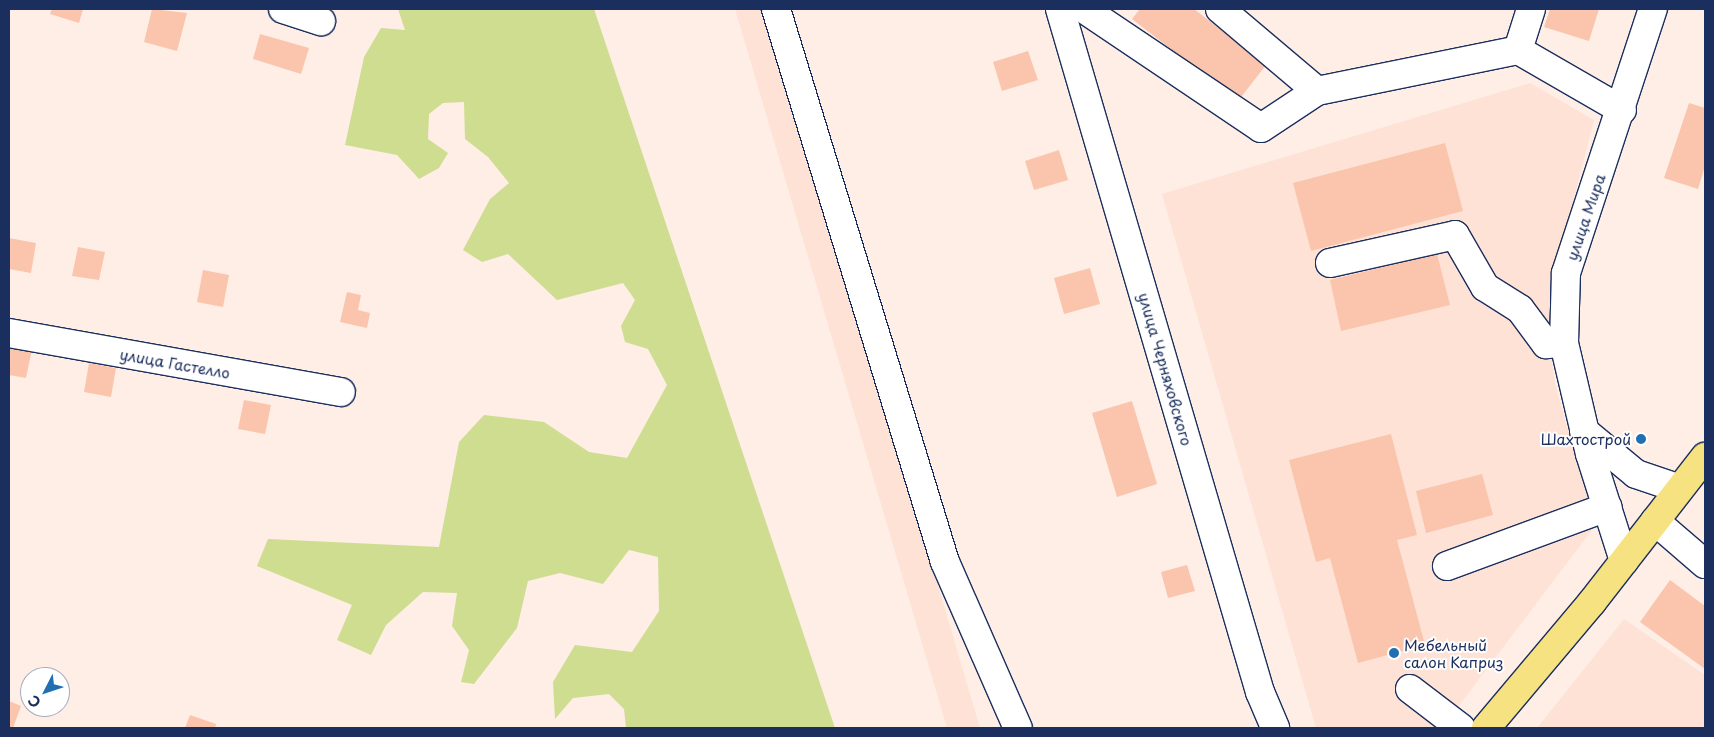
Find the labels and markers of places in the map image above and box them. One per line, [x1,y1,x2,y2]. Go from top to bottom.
place label: Шахтострой [1541,430,1631,448]
marker: Шахтострой [1635,433,1647,445]
place label: Мебельный салон Каприз [1404,635,1504,670]
marker: Мебельный салон Каприз [1388,647,1400,659]

